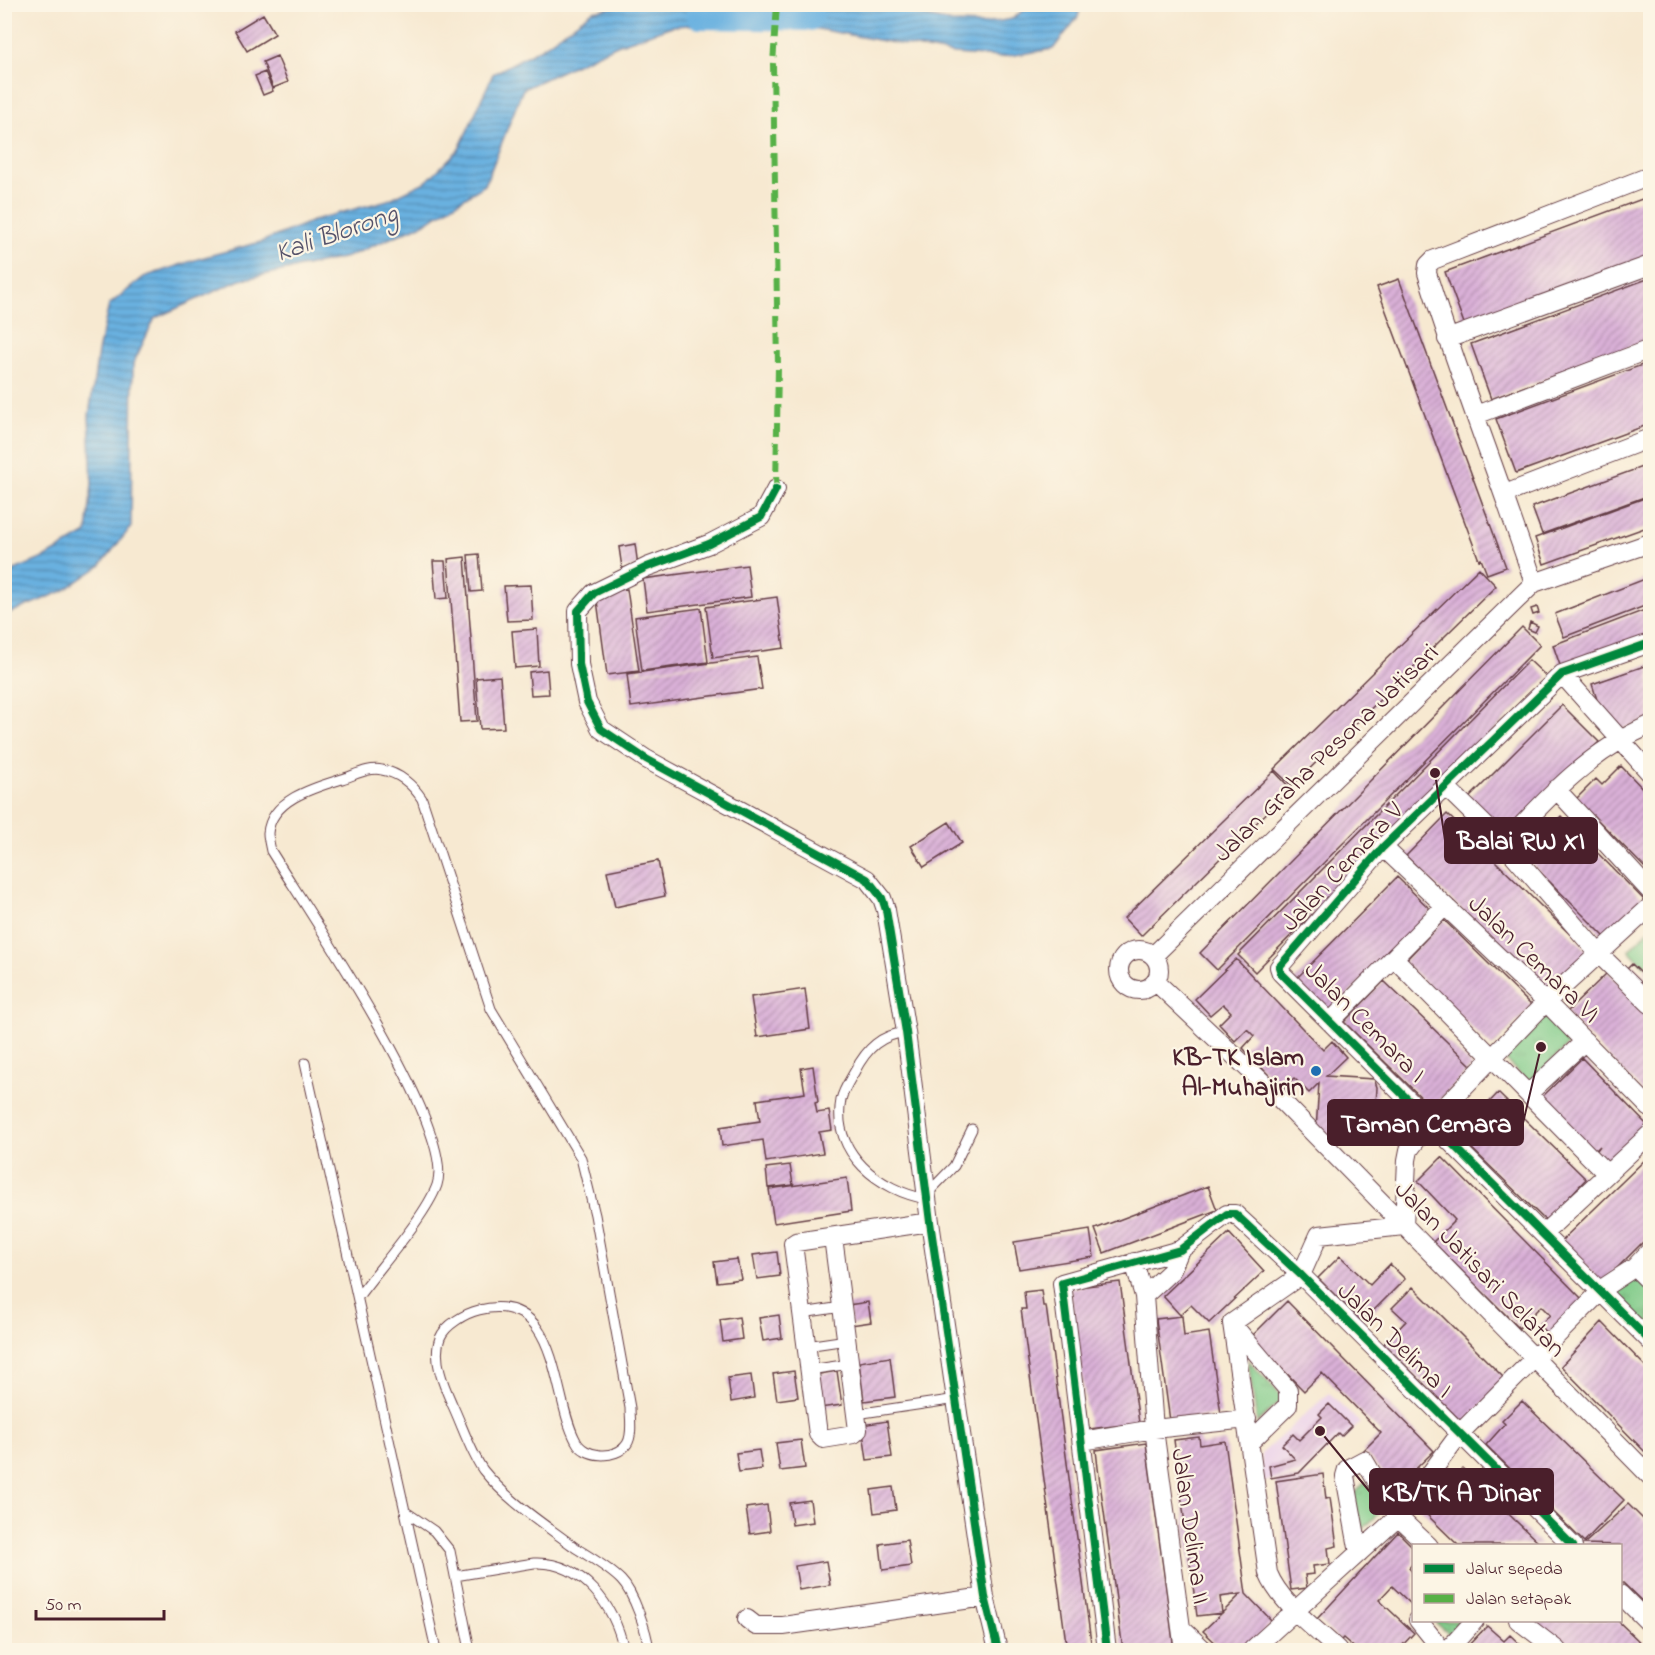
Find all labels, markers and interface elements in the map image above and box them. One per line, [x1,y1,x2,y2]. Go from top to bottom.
water label: Kali Blorong [271,195,404,274]
street label: Jalan Graha Pesona Jatisari [1206,636,1449,872]
street label: Jalan Cemara V [1273,794,1414,941]
callout: Balai RW XI [1445,818,1597,863]
text: Balai RW XI [1455,823,1585,862]
street label: Jalan Cemara VI [1458,887,1608,1033]
street label: Jalan Cemara I [1294,953,1434,1093]
place label: KB-TK Islam Al-Muhajirin [1172,1040,1304,1108]
marker: KB-TK Islam Al-Muhajirin [1309,1064,1323,1078]
callout: Taman Cemara [1328,1100,1523,1145]
text: Taman Cemara [1340,1106,1512,1145]
street label: Jalan Jatisari Selatan [1384,1173,1574,1367]
street label: Jalan Delima I [1327,1274,1461,1408]
street label: Jalan Delima II [1159,1446,1219,1607]
callout: KB/TK A Dinar [1370,1469,1553,1514]
text: KB/TK A Dinar [1381,1475,1541,1514]
legend [1412,1544,1622,1622]
text: Jalur sepeda [1466,1557,1563,1583]
scale bar [36,1583,164,1621]
text: Jalan setapak [1466,1587,1571,1613]
text: 50 m [45,1593,82,1619]

